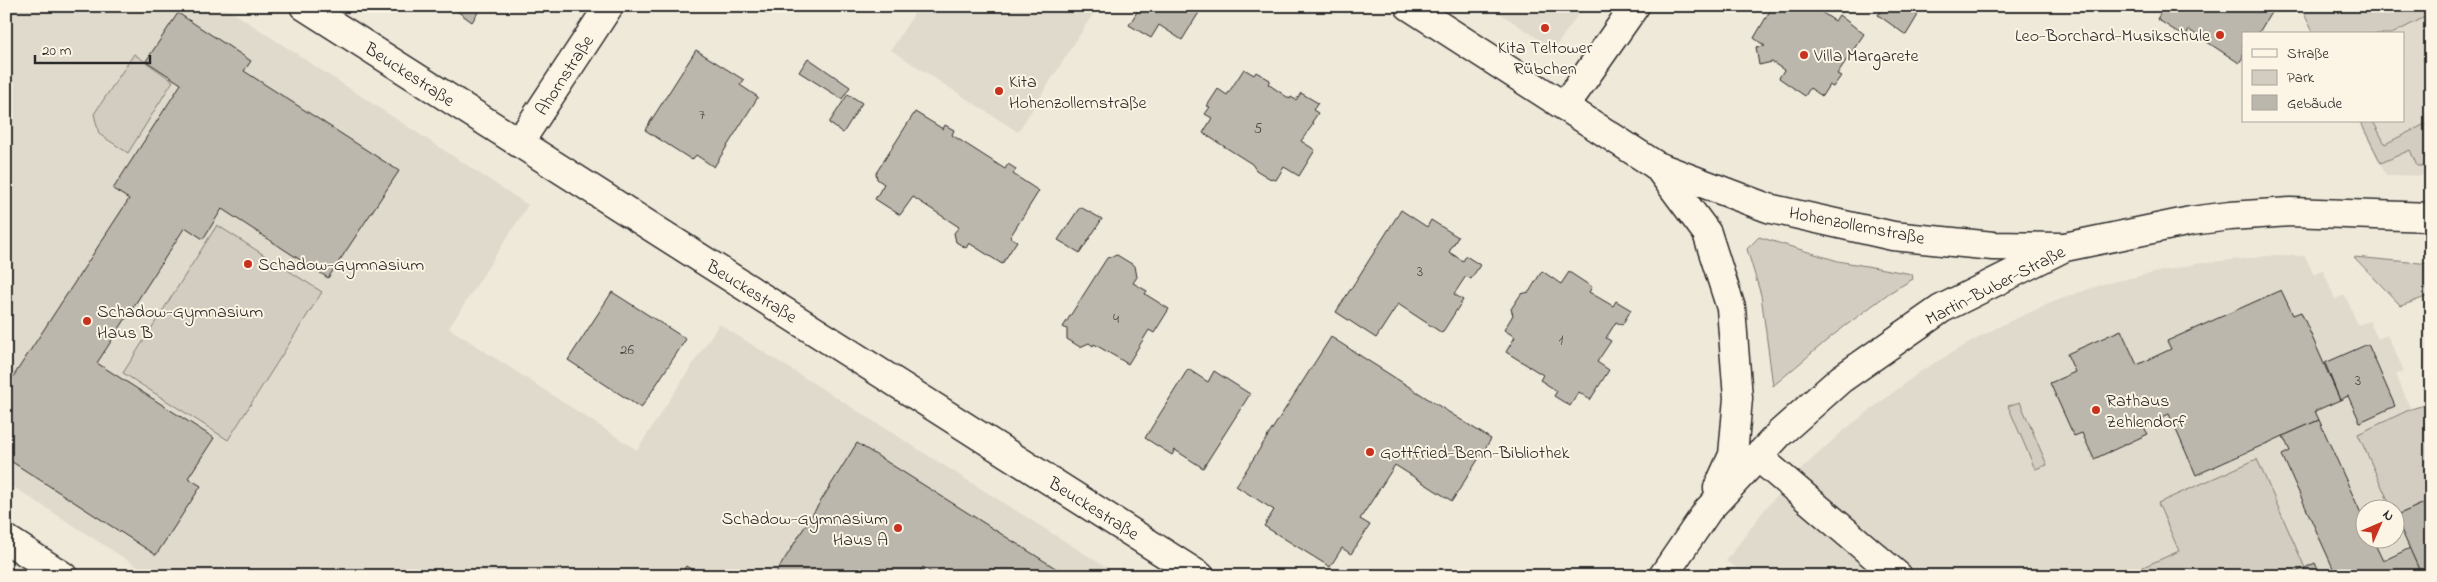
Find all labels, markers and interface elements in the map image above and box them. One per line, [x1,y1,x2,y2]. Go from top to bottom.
marker: Kita Teltower Rübchen [1539,22,1551,34]
place label: Leo-Borchard-Musikschule [2015,24,2211,50]
marker: Leo-Borchard-Musikschule [2214,29,2226,41]
street label: Ahornstraße [530,30,602,122]
scale bar [35,32,150,64]
legend [2242,32,2404,122]
street label: Beuckestraße [358,36,460,115]
place label: Kita Teltower Rübchen [1498,36,1593,83]
text: 20 m [42,40,72,62]
text: Straße [2287,43,2329,65]
place label: Villa Margarete [1813,44,1920,71]
marker: Villa Margarete [1798,49,1810,61]
text: Park [2287,67,2315,89]
place label: Kita Hohenzollernstraße [1009,70,1148,117]
marker: Kita Hohenzollernstraße [993,85,1005,97]
text: Gebäude [2287,93,2343,115]
house number: 7 [699,104,705,126]
house number: 5 [1254,118,1263,140]
street label: Hohenzollernstraße [1787,201,1928,253]
street label: Martin-Buber-Straße [1921,240,2071,333]
place label: Schadow-Gymnasium [258,253,424,279]
street label: Beuckestraße [700,254,802,331]
marker: Schadow-Gymnasium [242,258,254,270]
house number: 3 [1417,261,1423,283]
place label: Schadow-Gymnasium Haus B [97,300,263,347]
house number: 4 [1113,308,1119,330]
marker: Schadow-Gymnasium Haus B [81,315,93,327]
house number: 1 [1559,329,1564,351]
house number: 26 [620,339,634,361]
house number: 3 [2355,370,2361,392]
place label: Rathaus Zehlendorf [2106,389,2187,436]
marker: Rathaus Zehlendorf [2090,404,2102,416]
place label: Gottfried-Benn-Bibliothek [1380,441,1570,467]
marker: Gottfried-Benn-Bibliothek [1364,446,1376,458]
street label: Beuckestraße [1042,471,1144,548]
north arrow [2354,500,2404,550]
text: N [2377,505,2399,527]
place label: Schadow-Gymnasium Haus A [722,507,888,554]
marker: Schadow-Gymnasium Haus A [892,522,904,534]

